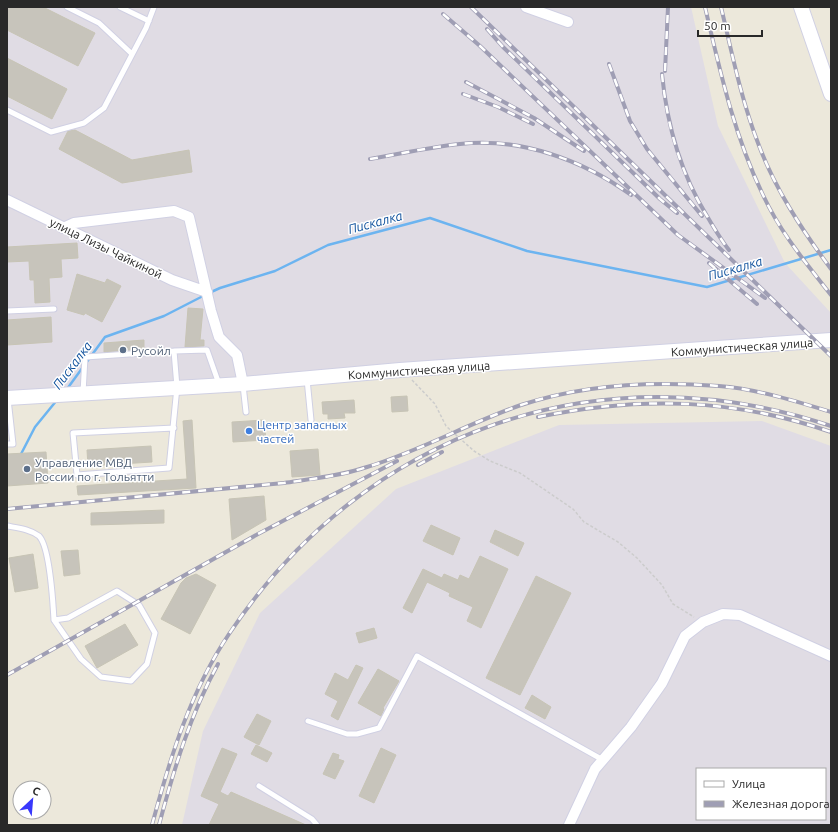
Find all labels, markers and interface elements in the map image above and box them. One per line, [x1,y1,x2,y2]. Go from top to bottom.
scale bar [698,12,762,38]
text: 50 m [704,19,731,32]
water label: Пискалка [346,208,404,236]
street label: улица Лизы Чайкиной [48,215,164,281]
water label: Пискалка [706,254,764,282]
street label: Коммунистическая улица [670,336,814,358]
water label: Пискалка [50,339,94,391]
place label: Русойл [131,344,171,357]
marker: Русойл [118,345,128,355]
street label: Коммунистическая улица [347,359,491,381]
place label: Центр запасных частей [257,418,347,445]
marker: Центр запасных частей [244,426,254,436]
place label: Управление МВД России по г. Тольятти [35,456,154,483]
marker: Управление МВД России по г. Тольятти [22,464,32,474]
legend [696,768,826,820]
text: Улица [732,777,765,790]
north arrow [12,780,52,820]
text: С [31,784,42,798]
text: Железная дорога [732,797,830,810]

